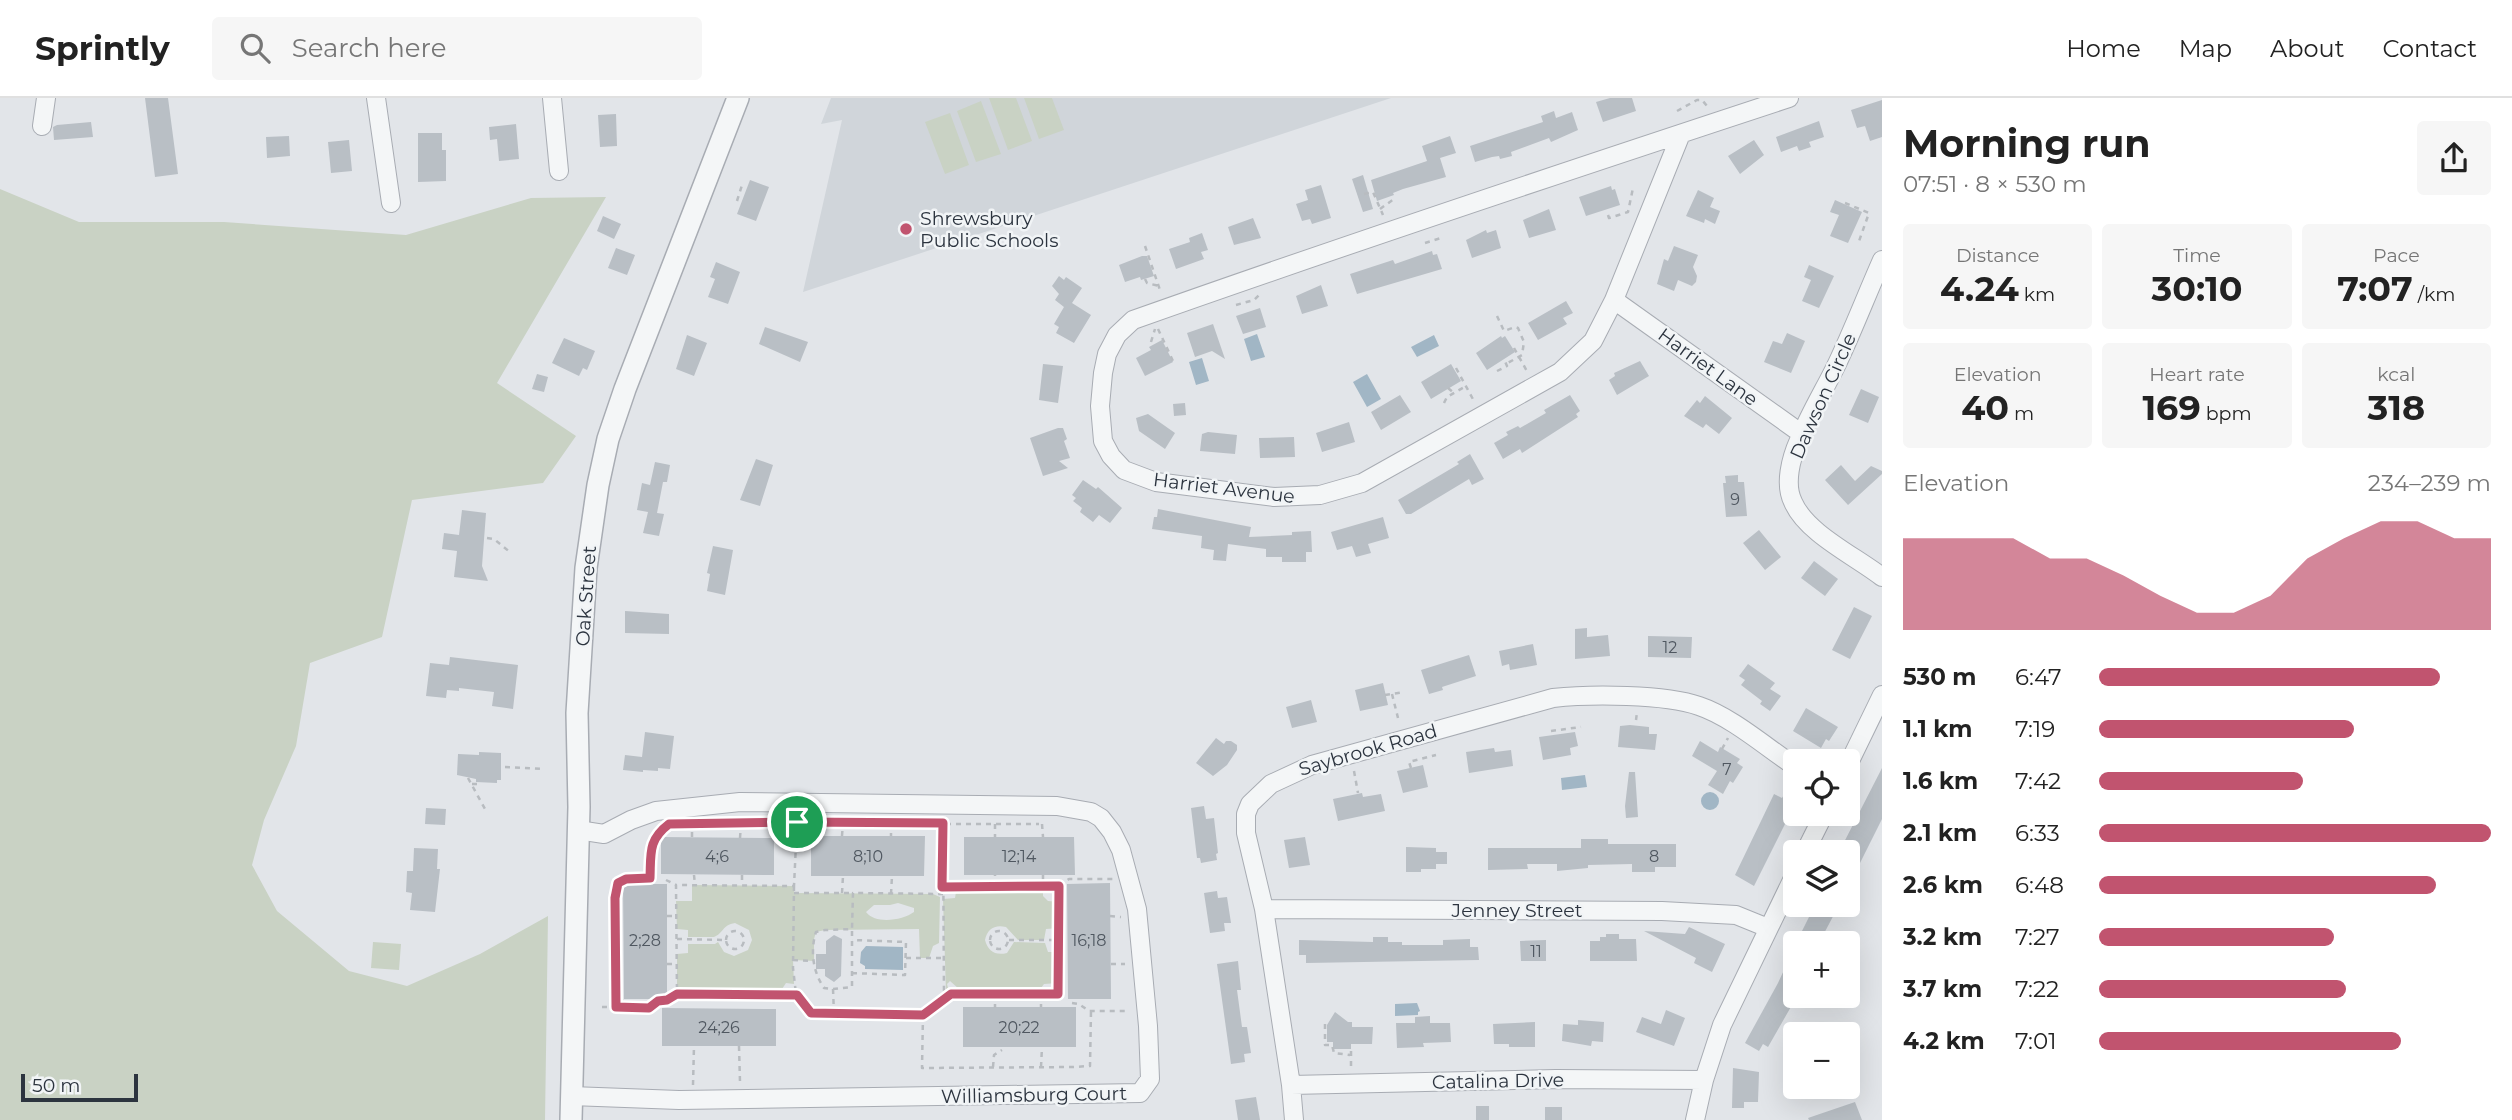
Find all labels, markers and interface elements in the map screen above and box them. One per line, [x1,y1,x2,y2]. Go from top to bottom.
search box [212,17,702,80]
text: Sprintly [35,28,170,68]
icon: search [236,29,274,67]
text: Search here [292,32,446,64]
text: Home [2066,34,2141,63]
text: Map [2179,34,2232,63]
text: About [2270,34,2344,63]
text: Contact [2382,34,2477,63]
text: Morning run [1903,120,2151,167]
button: share [2417,121,2491,195]
text: 07:51 · 8 × 530 m [1903,170,2087,198]
place label: Shrewsbury Public Schools [920,207,1058,252]
marker: Shrewsbury Public Schools [898,221,914,237]
text: Distance [1956,244,2039,267]
text: Time [2173,244,2221,267]
text: Pace [2373,244,2420,267]
text: 4.24 [1940,267,2019,310]
text: 30:10 [2151,267,2243,310]
text: 7:07 [2337,267,2413,310]
text: km [2019,283,2055,306]
text: /km [2413,283,2455,306]
street label: Harriet Lane [1654,323,1762,411]
street label: Dawson Circle [1785,329,1861,463]
text: Elevation [1954,363,2042,386]
text: Heart rate [2149,363,2245,386]
text: kcal [2377,363,2415,386]
text: 40 [1961,386,2009,429]
text: 169 [2142,386,2201,429]
text: 318 [2368,386,2425,429]
text: m [2009,402,2034,425]
text: bpm [2201,402,2252,425]
street label: Harriet Avenue [1152,468,1296,508]
text: Elevation [1903,469,2009,497]
text: 234–239 m [2368,469,2491,497]
house number: 9 [1730,490,1740,509]
street label: Oak Street [571,545,601,647]
house number: 12 [1663,638,1677,657]
text: 530 m [1903,663,1976,691]
text: 6:47 [2015,663,2062,691]
text: 1.1 km [1903,715,1972,743]
text: 7:19 [2015,715,2055,743]
street label: Saybrook Road [1296,719,1440,781]
map controls [1783,749,1860,1099]
button: locate [1783,749,1860,826]
house number: 7 [1722,760,1732,779]
text: 1.6 km [1903,767,1978,795]
text: 7:42 [2015,767,2061,795]
pin [767,792,827,852]
icon: arrive [778,803,816,841]
text: 2.1 km [1903,819,1977,847]
text: 6:33 [2015,819,2060,847]
button: layers [1783,840,1860,917]
house number: 4;6 [705,847,729,866]
house number: 8;10 [853,847,883,866]
house number: 12;14 [1002,847,1037,866]
house number: 8 [1649,847,1659,866]
text: 2.6 km [1903,871,1983,899]
text: 6:48 [2015,871,2064,899]
street label: Jenney Street [1451,899,1583,922]
text: 3.2 km [1903,923,1982,951]
text: 7:27 [2015,923,2060,951]
house number: 2;28 [629,931,661,950]
house number: 16;18 [1072,931,1106,950]
button: + [1783,931,1860,1008]
house number: 11 [1530,942,1542,961]
text: 3.7 km [1903,975,1982,1003]
text: 7:22 [2015,975,2059,1003]
house number: 24;26 [698,1018,740,1037]
house number: 20;22 [998,1018,1040,1037]
button: − [1783,1022,1860,1099]
text: 4.2 km [1903,1027,1985,1055]
text: 7:01 [2015,1027,2057,1055]
street label: Catalina Drive [1432,1068,1564,1094]
scale bar [21,1071,138,1103]
text: 50 m [32,1074,80,1097]
street label: Williamsburg Court [941,1082,1128,1108]

